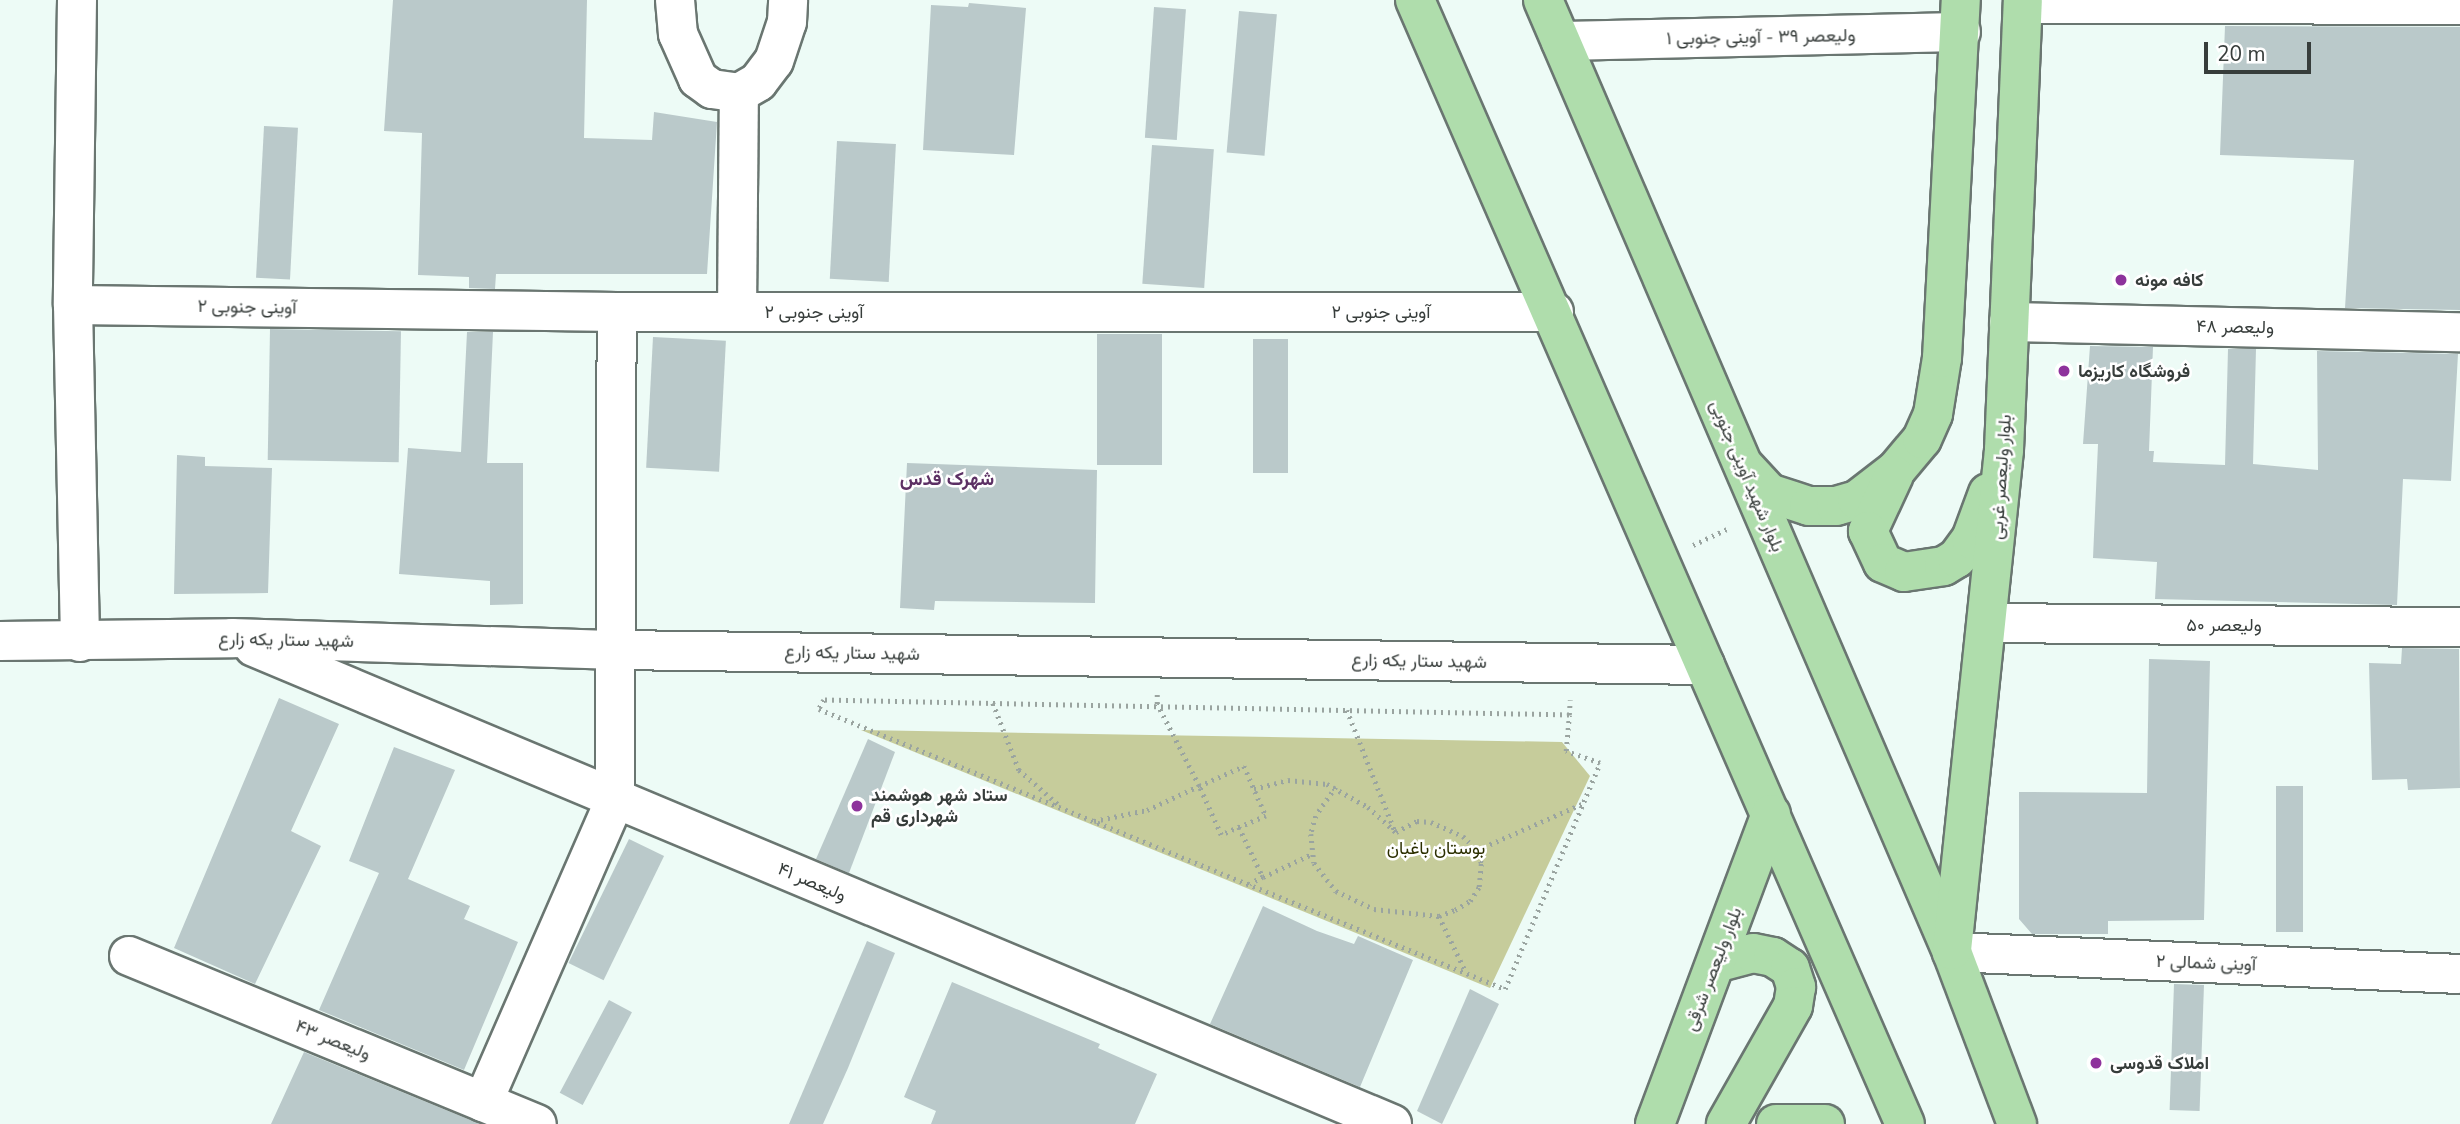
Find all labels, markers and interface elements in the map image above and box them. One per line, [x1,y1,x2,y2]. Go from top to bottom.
street label: ولیعصر ۳۹ - آوینی جنوبی ۱ [1666,25,1856,49]
scale bar [2208,28,2315,72]
text: 20 m [2217,40,2266,68]
place label: کافه مونه [2135,269,2204,291]
marker: کافه مونه [2113,272,2129,288]
street label: آوینی جنوبی ۲ [197,295,297,319]
street label: آوینی جنوبی ۲ [765,301,863,323]
street label: آوینی جنوبی ۲ [1332,301,1430,323]
street label: ولیعصر ۴۸ [2196,316,2274,338]
place label: فروشگاه کاریزما [2078,360,2190,382]
marker: فروشگاه کاریزما [2056,363,2072,379]
street label: بلوار شهید آوینی جنوبی [1705,397,1789,555]
street label: بلوار ولیعصر غربی [1986,414,2016,540]
district label: شهرک قدس [900,469,994,491]
street label: ولیعصر ۵۰ [2186,614,2262,636]
street label: شهید ستار یکه زارع [218,628,354,652]
street label: شهید ستار یکه زارع [784,641,920,665]
street label: شهید ستار یکه زارع [1351,649,1487,673]
place label: ستاد شهر هوشمند شهرداری قم [871,785,1008,828]
marker: ستاد شهر هوشمند شهرداری قم [849,798,865,814]
park label: بوستان باغبان [1387,837,1485,859]
street label: ولیعصر ۴۱ [774,858,850,906]
street label: بلوار ولیعصر شرقی [1679,904,1747,1034]
street label: آوینی شمالی ۲ [2156,950,2256,976]
street label: ولیعصر ۴۳ [292,1015,374,1065]
place label: املاک قدوسی [2110,1052,2209,1074]
marker: املاک قدوسی [2088,1055,2104,1071]

